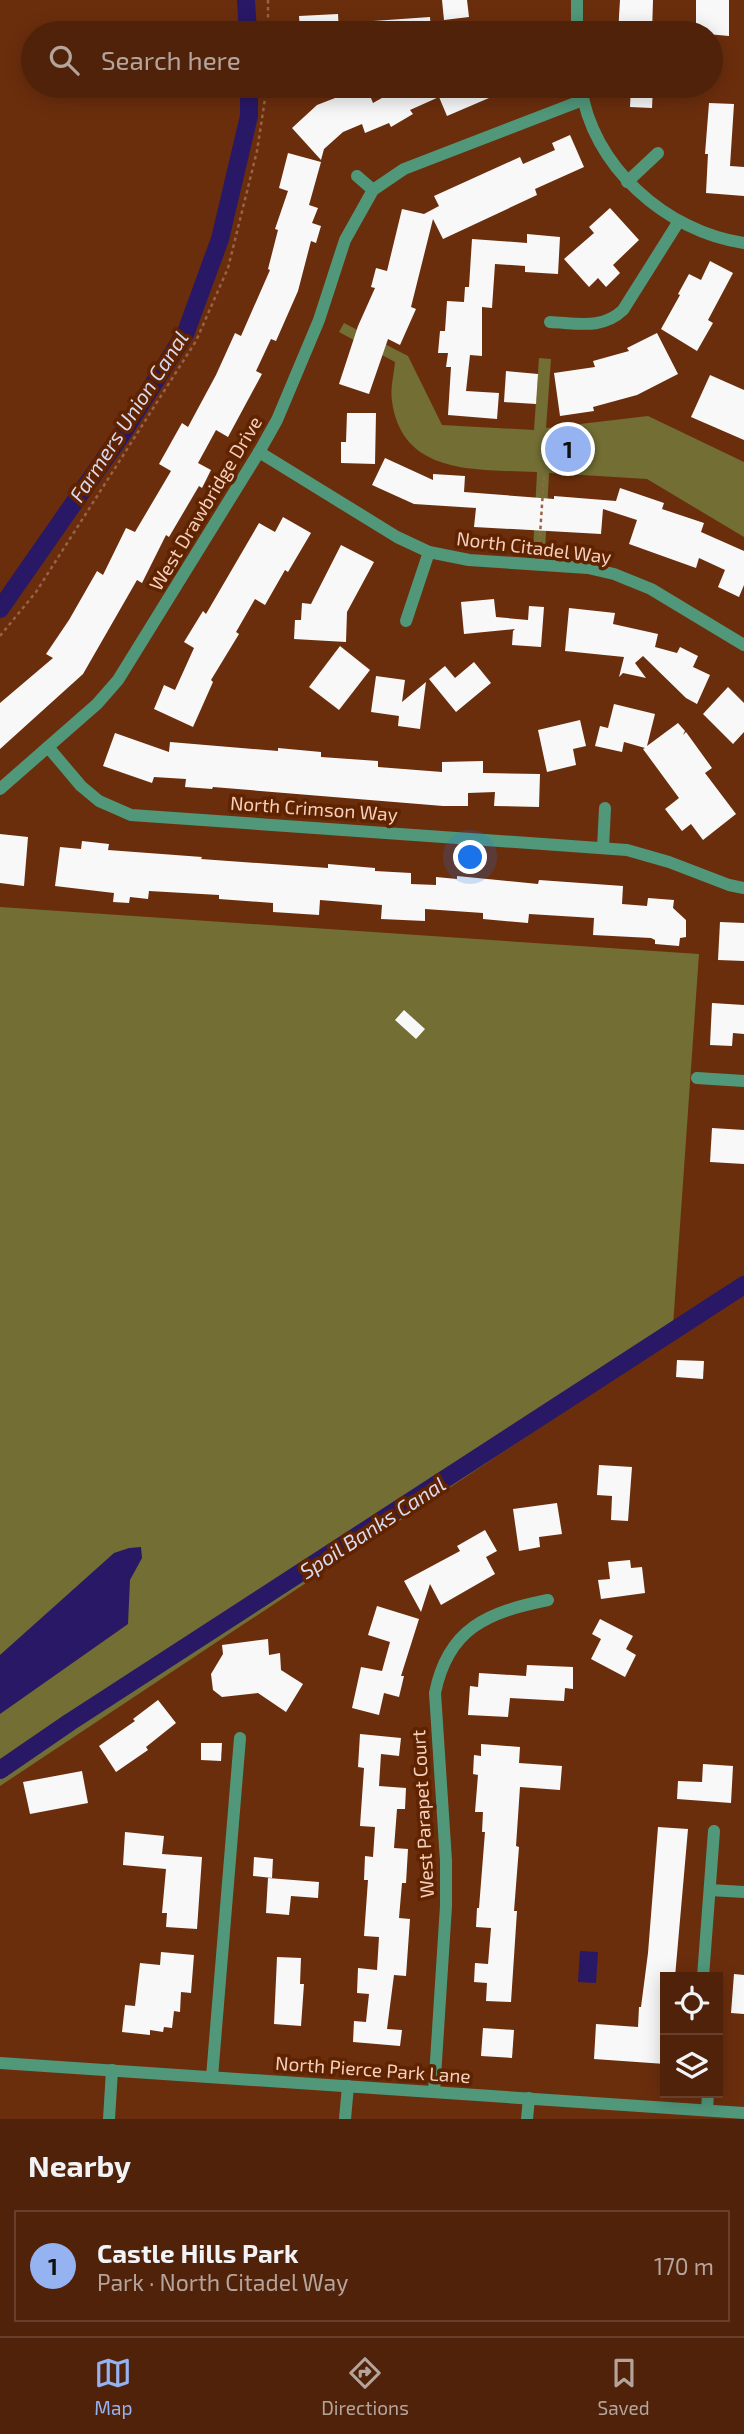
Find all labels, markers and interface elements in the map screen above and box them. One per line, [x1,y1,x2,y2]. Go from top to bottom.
search box [21,21,723,98]
icon: search [45,41,83,79]
text: Search here [101,44,241,75]
water label: Farmers Union Canal [63,326,193,506]
street label: West Drawbridge Drive [144,412,266,594]
pin: 1 [545,423,591,475]
street label: North Citadel Way [455,526,613,568]
street label: North Crimson Way [229,791,399,825]
your location [453,840,487,874]
water label: Spoil Banks Canal [294,1471,450,1583]
street label: West Parapet Court [406,1729,438,1899]
map controls [660,1972,723,2098]
button: locate [660,1972,723,2035]
button: layers [660,2035,723,2098]
street label: North Pierce Park Lane [275,2051,471,2087]
text: Nearby [28,2147,131,2183]
text: Castle Hills Park [97,2237,298,2268]
text: 1 [48,2252,58,2280]
text: 170 m [654,2252,714,2280]
text: Park · North Citadel Way [97,2268,348,2296]
tab: Map [94,2354,132,2419]
tab: Directions [321,2354,409,2419]
tab: Saved [597,2354,650,2419]

